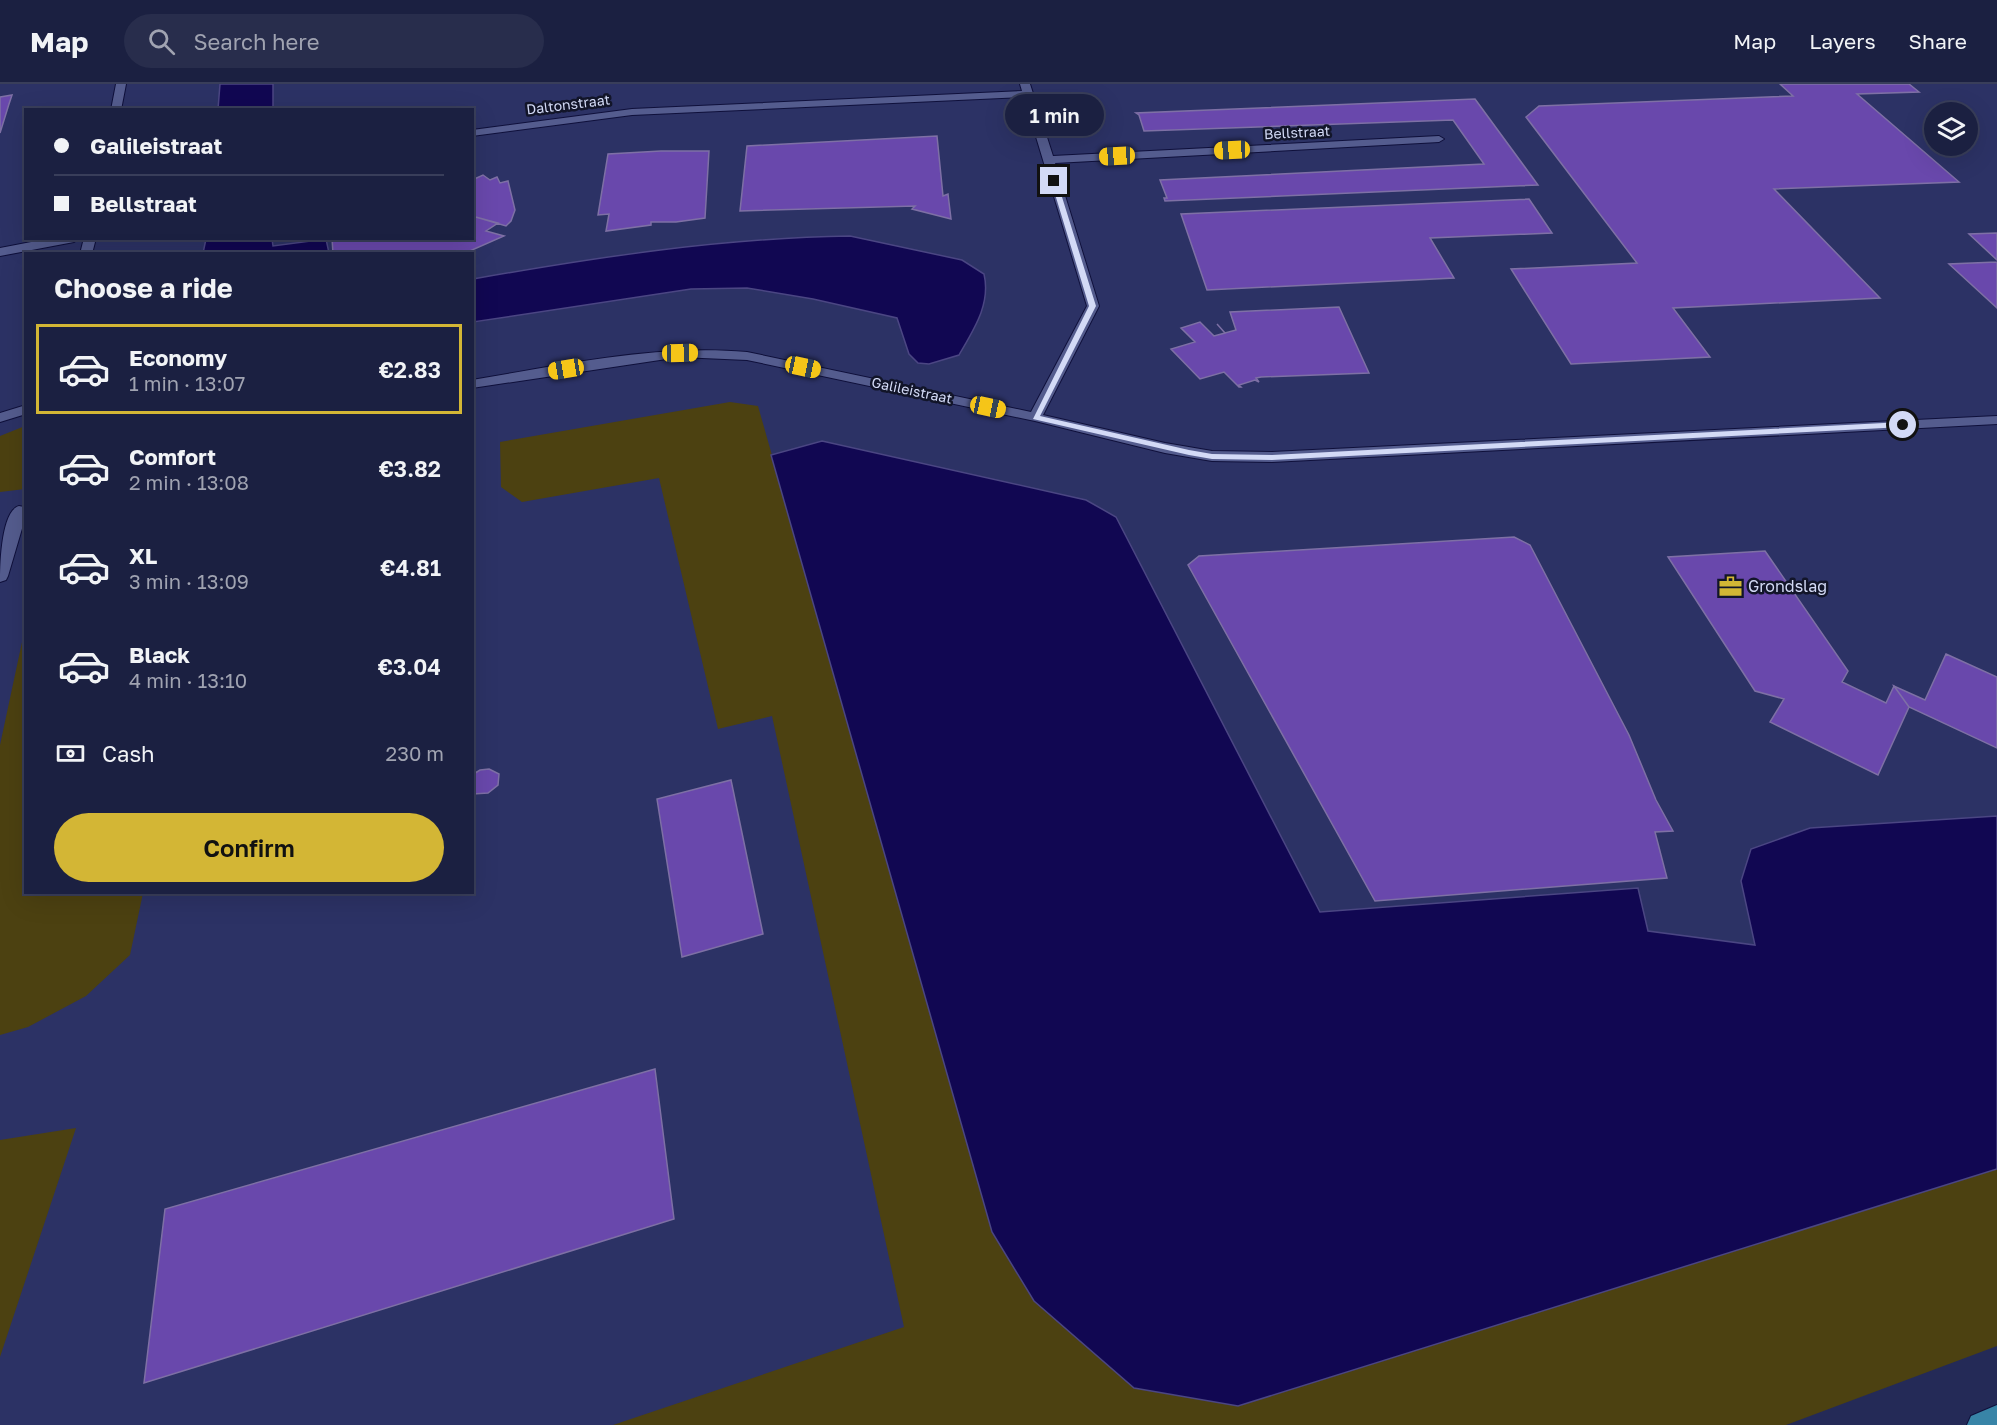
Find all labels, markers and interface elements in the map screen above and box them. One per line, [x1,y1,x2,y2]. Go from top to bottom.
search box [124,14,544,68]
text: Map [30,25,88,58]
icon: search [145,25,178,58]
text: Search here [193,28,319,55]
text: Map [1733,28,1776,54]
text: Layers [1809,28,1876,54]
text: Share [1909,28,1967,54]
street label: Daltonstraat [525,90,611,118]
callout: 1 min [1004,94,1104,136]
map controls [1924,102,1978,156]
button: layers [1924,102,1978,156]
text: 1 min [1029,103,1080,127]
street label: Bellstraat [1264,122,1330,142]
text: Galileistraat [90,132,222,159]
car [1214,140,1250,160]
car [1099,146,1135,166]
route end [1040,167,1067,194]
text: Bellstraat [90,190,197,217]
text: Choose a ride [54,272,233,304]
icon: car [57,342,111,396]
text: Economy [129,344,227,371]
car [662,344,698,362]
car [784,354,822,380]
text: €2.83 [379,356,441,383]
car [547,357,585,381]
text: 1 min · 13:07 [129,371,245,395]
street label: Galileistraat [870,373,954,407]
car [969,394,1007,420]
route start [1889,411,1916,438]
icon: car [57,441,111,495]
text: Comfort [129,443,216,470]
text: €3.82 [379,455,441,482]
text: 2 min · 13:08 [129,470,249,494]
icon: car [57,540,111,594]
text: XL [129,542,157,569]
text: €4.81 [380,554,441,581]
text: 3 min · 13:09 [129,569,249,593]
office icon: Grondslag [1717,573,1743,599]
place label: Grondslag [1748,576,1827,596]
icon: car [57,639,111,693]
text: Black [129,641,190,668]
text: €3.04 [378,653,441,680]
text: 4 min · 13:10 [129,668,247,692]
icon: cash [54,737,87,770]
text: Cash [102,740,155,767]
text: 230 m [386,741,444,765]
button: Confirm [54,813,444,882]

